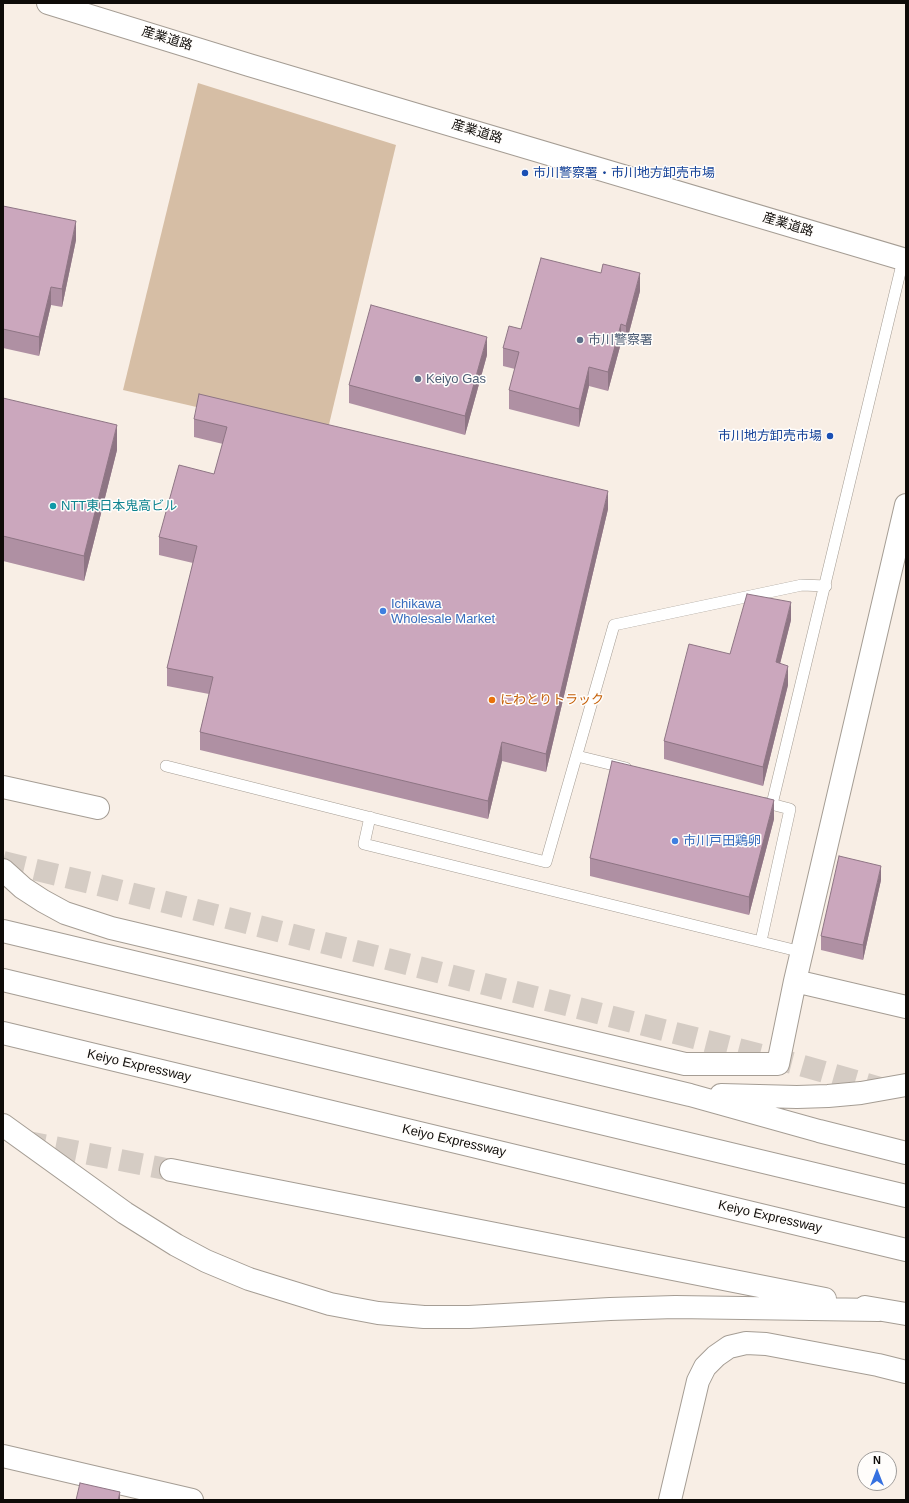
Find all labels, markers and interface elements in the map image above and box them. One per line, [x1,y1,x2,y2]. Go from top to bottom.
street label: 産業道路 [140,24,194,54]
street label: 産業道路 [450,117,504,147]
place label: 市川警察署・市川地方卸売市場 [533,165,715,181]
marker: 市川警察署・市川地方卸売市場 [520,168,530,178]
street label: 産業道路 [761,210,815,240]
place label: 市川警察署 [588,332,653,348]
marker: 市川警察署 [575,335,585,345]
place label: Keiyo Gas [426,371,486,387]
marker: Keiyo Gas [413,374,423,384]
place label: 市川地方卸売市場 [718,428,822,444]
marker: 市川地方卸売市場 [825,431,835,441]
place label: NTT東日本鬼高ビル [61,498,177,514]
marker: NTT東日本鬼高ビル [48,501,58,511]
place label: Ichikawa Wholesale Market [391,596,495,627]
marker: Ichikawa Wholesale Market [378,606,388,616]
place label: にわとりトラック [500,692,604,708]
marker: にわとりトラック [487,695,497,705]
place label: 市川戸田鶏卵 [683,833,761,849]
marker: 市川戸田鶏卵 [670,836,680,846]
street label: Keiyo Expressway [86,1046,192,1086]
street label: Keiyo Expressway [401,1121,507,1161]
street label: Keiyo Expressway [717,1197,823,1237]
north arrow [857,1451,897,1491]
text: N [873,1454,881,1466]

